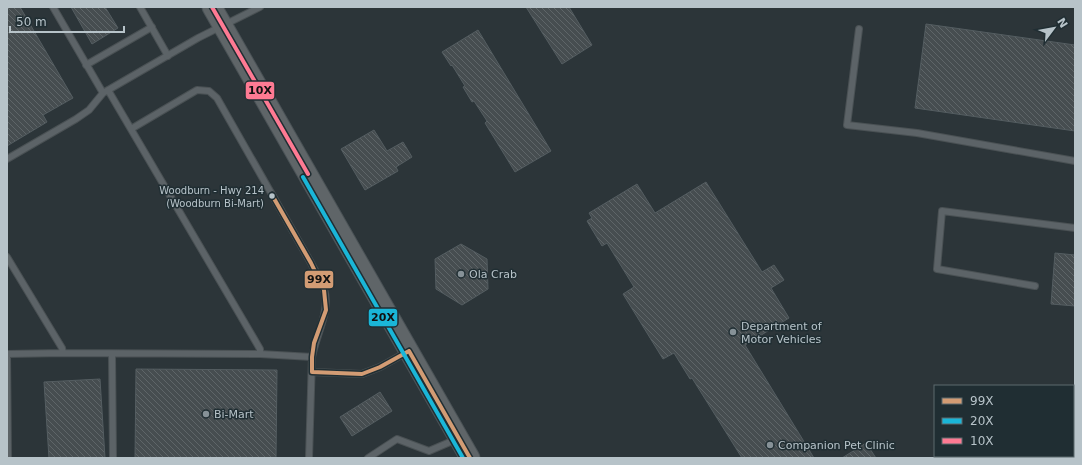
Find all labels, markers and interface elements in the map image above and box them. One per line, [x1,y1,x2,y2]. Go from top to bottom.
scale bar [10,8,124,34]
north arrow [1034,8,1074,48]
text: 50 m [16,15,47,29]
text: N [1054,16,1070,30]
line badge: 10X [245,81,275,100]
text: 10X [248,84,272,97]
place label: Woodburn - Hwy 214 (Woodburn Bi-Mart) [159,185,264,209]
marker: Woodburn - Hwy 214 (Woodburn Bi-Mart) [267,191,277,201]
place label: Ola Crab [469,268,517,281]
marker: Ola Crab [456,269,466,279]
line badge: 99X [304,270,334,289]
text: 99X [307,273,331,286]
line badge: 20X [368,308,398,327]
text: 20X [371,311,395,324]
place label: Department of Motor Vehicles [741,320,823,346]
marker: Department of Motor Vehicles [728,327,738,337]
legend [934,385,1074,457]
text: 99X [970,394,994,408]
place label: Bi-Mart [214,408,254,421]
marker: Bi-Mart [201,409,211,419]
text: 20X [970,414,994,428]
text: 10X [970,434,994,448]
place label: Companion Pet Clinic [778,439,895,452]
marker: Companion Pet Clinic [765,440,775,450]

